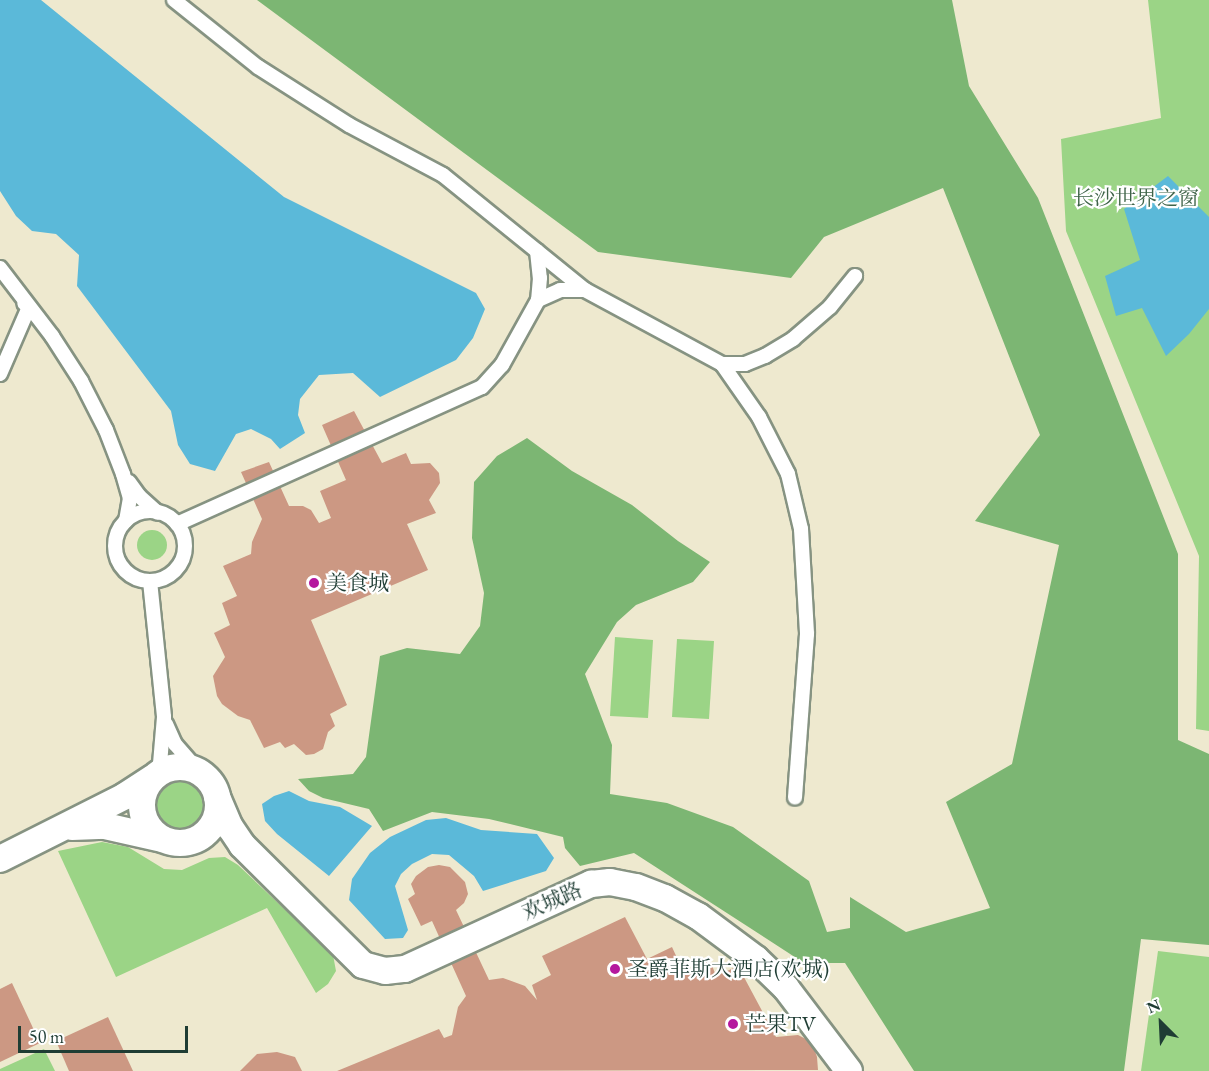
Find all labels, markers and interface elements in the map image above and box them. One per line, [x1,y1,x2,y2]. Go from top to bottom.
park label: 长沙世界之窗 [1073,185,1199,211]
place label: 美食城 [326,570,389,596]
marker: 美食城 [307,576,321,590]
street label: 欢城路 [518,877,586,925]
place label: 圣爵菲斯大酒店(欢城) [627,956,829,982]
marker: 圣爵菲斯大酒店(欢城) [608,962,622,976]
north arrow [1131,993,1191,1053]
text: N [1143,994,1164,1018]
place label: 芒果TV [745,1011,816,1037]
scale bar [21,1014,190,1052]
marker: 芒果TV [726,1017,740,1031]
text: 50 m [29,1025,64,1048]

